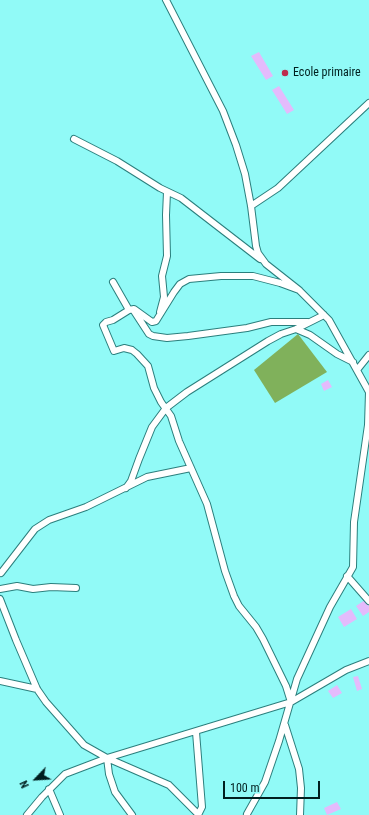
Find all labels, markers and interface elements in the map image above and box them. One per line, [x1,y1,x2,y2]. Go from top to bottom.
place label: Ecole primaire [293,66,361,80]
marker: Ecole primaire [280,68,290,78]
north arrow [16,759,56,799]
scale bar [225,773,322,799]
text: N [17,778,32,790]
text: 100 m [230,781,260,795]

